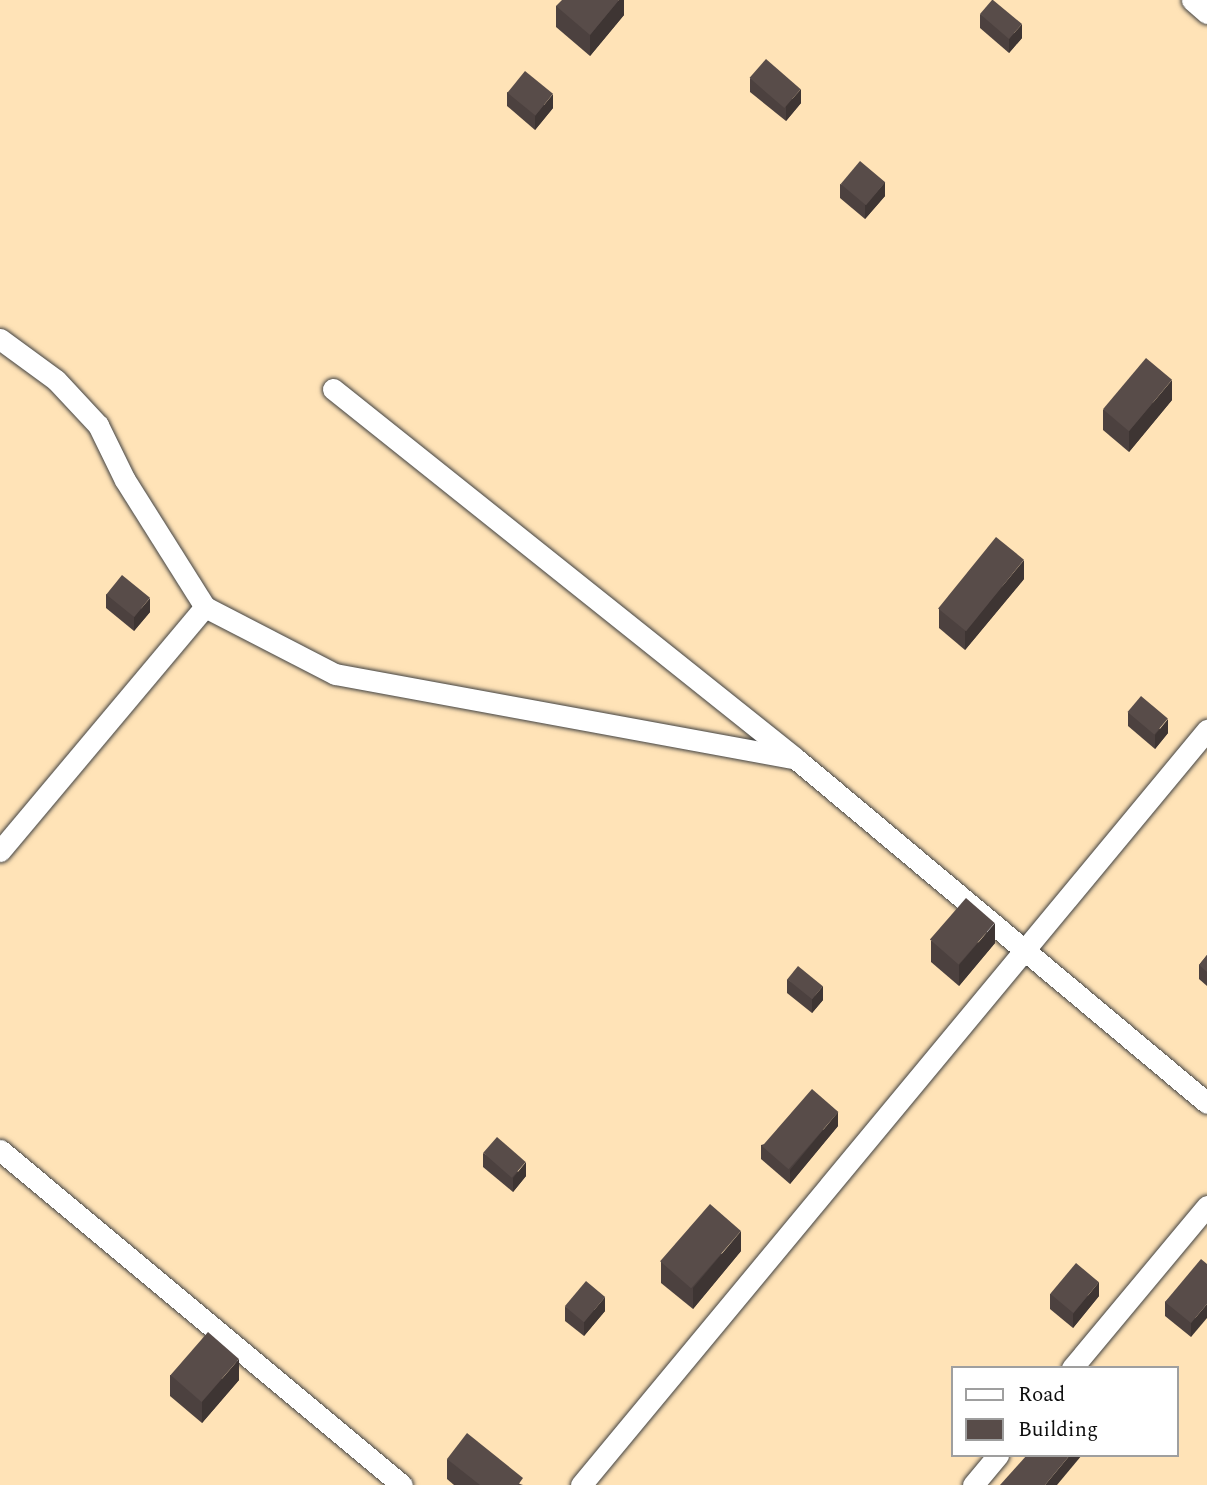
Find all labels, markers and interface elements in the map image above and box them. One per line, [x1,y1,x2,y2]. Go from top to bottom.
legend [951,1366,1179,1457]
text: Road [1018,1379,1065,1411]
text: Building [1018,1414,1098,1446]

